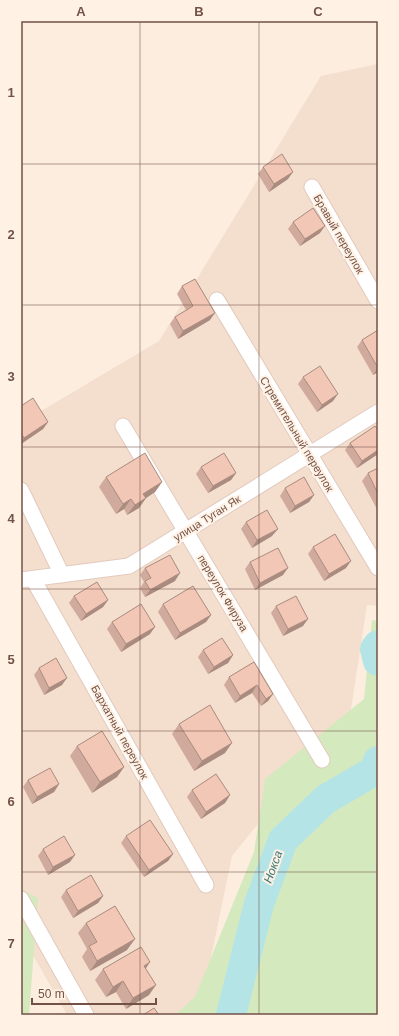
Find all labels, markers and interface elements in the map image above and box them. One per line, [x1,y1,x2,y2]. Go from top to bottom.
text: A [76,4,86,19]
text: B [194,4,204,19]
text: C [313,4,323,19]
text: 1 [7,85,15,100]
street label: Бравый переулок [311,192,367,276]
text: 2 [7,227,15,242]
text: 3 [7,369,15,384]
street label: Стремительный переулок [258,374,336,494]
street label: улица Туган Як [171,493,243,543]
text: 4 [7,511,15,526]
street label: переулок Фируза [195,553,251,634]
text: 5 [7,652,15,667]
street label: Бархатный переулок [89,683,151,781]
text: 6 [7,794,15,809]
water label: Нокса [261,849,285,885]
text: 7 [7,936,15,951]
scale bar [32,980,156,1006]
text: 50 m [38,987,65,1001]

